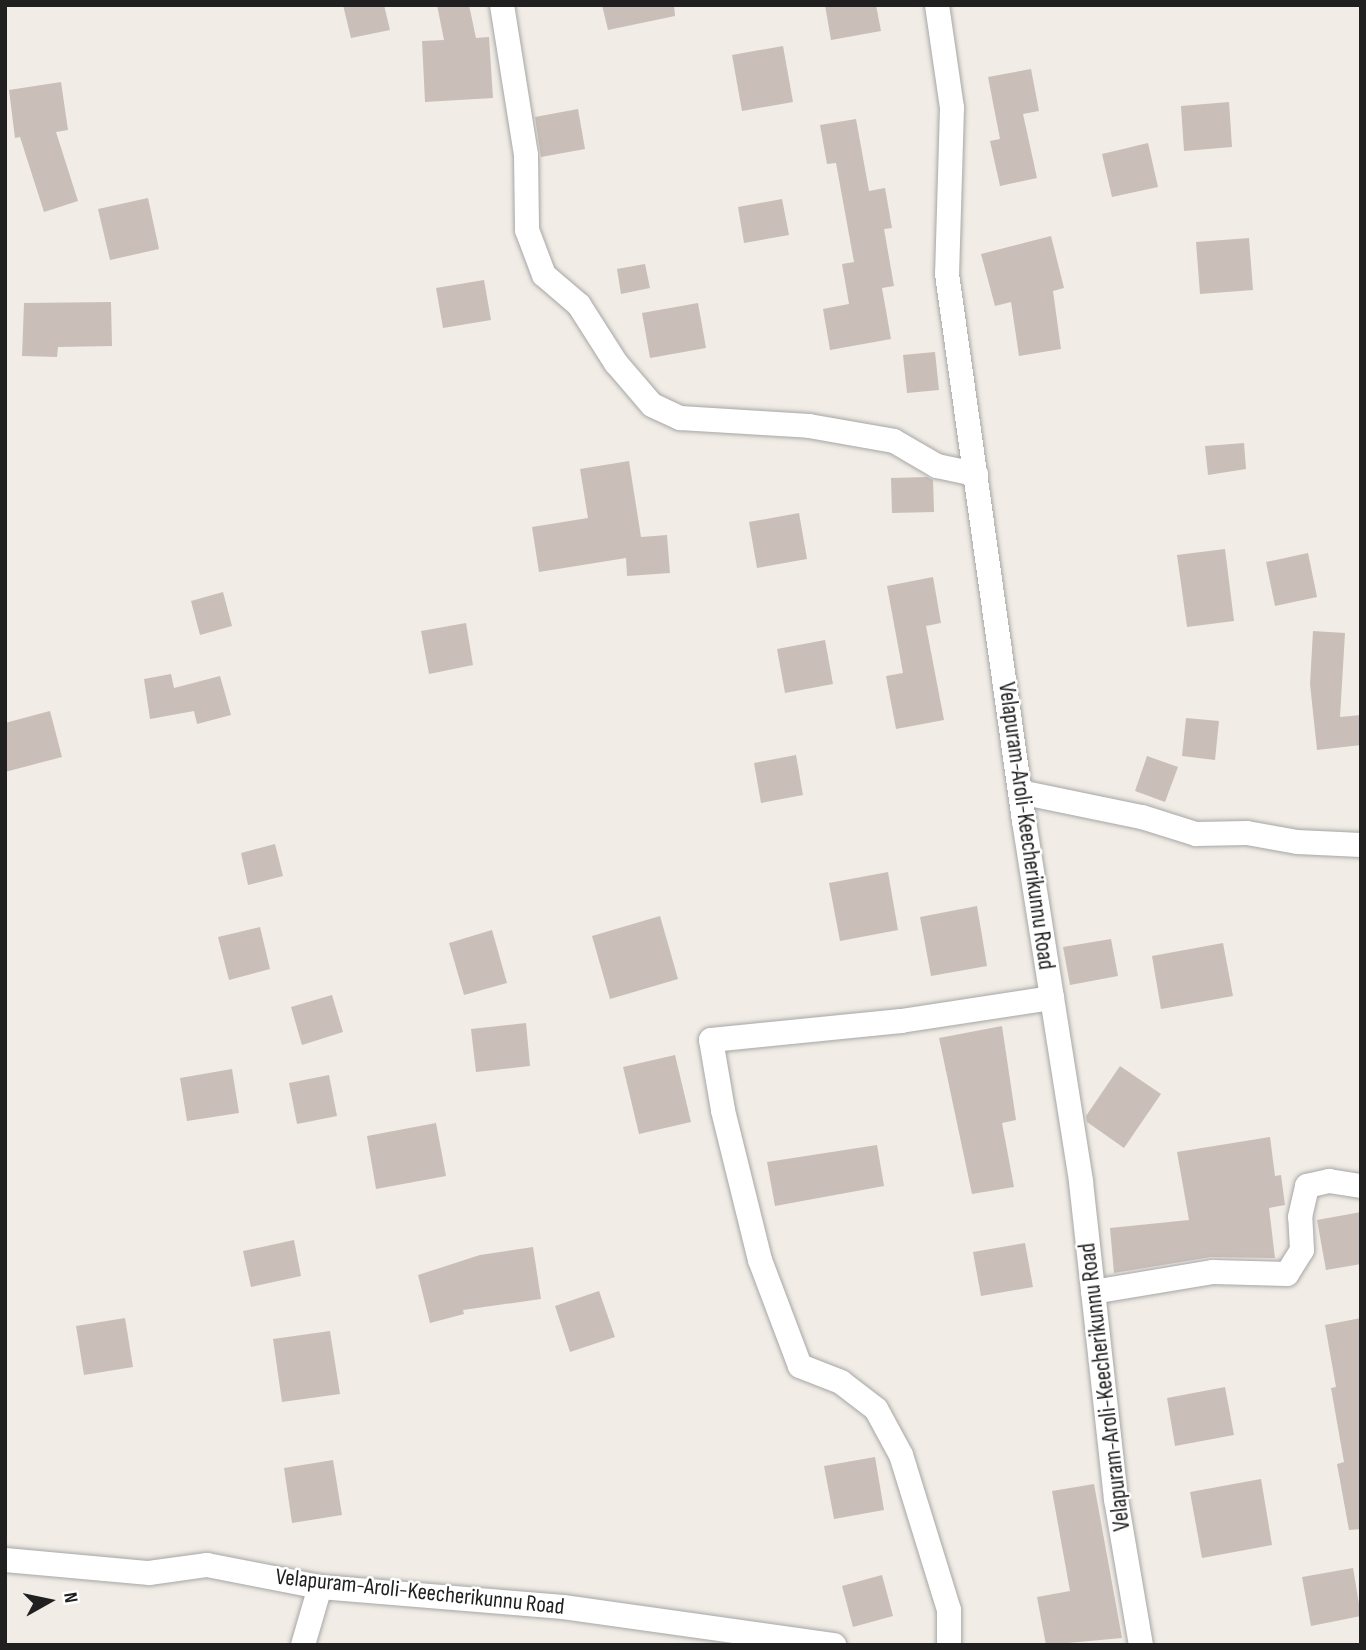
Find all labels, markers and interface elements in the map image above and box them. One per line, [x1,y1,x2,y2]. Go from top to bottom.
street label: Velapuram-Aroli-Keecherikunnu Road [992,681,1060,971]
street label: Velapuram-Aroli-Keecherikunnu Road [1074,1241,1136,1533]
street label: Velapuram-Aroli-Keecherikunnu Road [274,1563,566,1621]
north arrow [14,1566,84,1636]
text: N [58,1591,82,1604]

